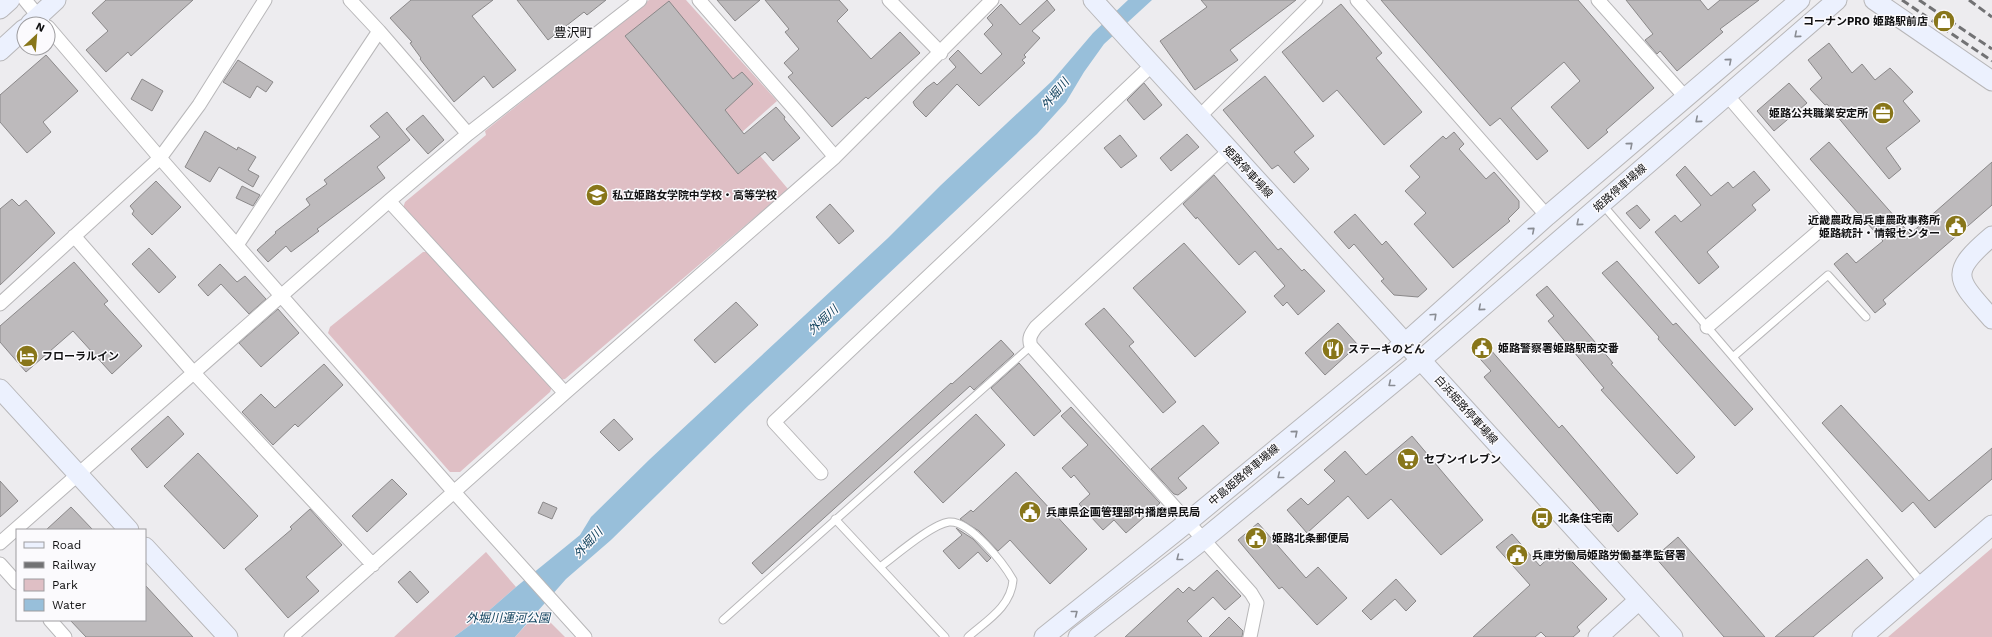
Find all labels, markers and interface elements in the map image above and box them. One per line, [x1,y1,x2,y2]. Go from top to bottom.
shop icon: コーナンPRO 姫路駅前店 [1931,8,1957,34]
place label: コーナンPRO 姫路駅前店 [1803,15,1928,28]
north arrow [16,16,56,56]
text: N [34,20,47,35]
district label: 豊沢町 [553,25,593,40]
one-way arrow [1794,30,1801,37]
one-way arrow [1724,58,1732,65]
water label: 外堀川 [1038,74,1073,112]
office icon: 姫路公共職業安定所 [1870,100,1896,126]
place label: 姫路公共職業安定所 [1769,107,1868,120]
one-way arrow [1696,115,1703,122]
street label: 姫路停車場線 [1221,143,1275,201]
one-way arrow [1626,143,1633,150]
street label: 姫路停車場線 [1591,161,1649,215]
school or university icon: 私立姫路女学院中学校・高等学校 [584,182,610,208]
place label: 私立姫路女学院中学校・高等学校 [612,189,777,202]
public building icon: 近畿農政局兵庫農政事務所 姫路統計・情報センター [1943,213,1969,239]
place label: 近畿農政局兵庫農政事務所 姫路統計・情報センター [1808,214,1940,240]
one-way arrow [1576,219,1584,226]
one-way arrow [1527,227,1534,234]
water label: 外堀川 [805,301,842,337]
one-way arrow [1478,304,1485,311]
one-way arrow [1429,313,1437,321]
public building icon: 姫路警察署姫路駅南交番 [1469,335,1495,361]
restaurant icon: ステーキのどん [1320,336,1346,362]
place label: 姫路警察署姫路駅南交番 [1498,342,1619,355]
hotel icon: フローラルイン [14,343,40,369]
place label: ステーキのどん [1348,343,1425,356]
place label: フローラルイン [42,350,119,363]
street label: 白浜姫路停車場線 [1432,373,1500,447]
one-way arrow [1388,380,1396,387]
one-way arrow [1291,431,1298,438]
street label: 中島姫路停車場線 [1206,442,1282,508]
supermarket icon: セブンイレブン [1395,446,1421,472]
place label: セブンイレブン [1424,453,1501,466]
one-way arrow [1277,471,1284,478]
public building icon: 兵庫県企画管理部中播磨県民局 [1017,499,1043,525]
bus stop icon: 北条住宅南 [1529,505,1555,531]
place label: 兵庫県企画管理部中播磨県民局 [1046,506,1200,519]
place label: 北条住宅南 [1558,512,1613,525]
water label: 外堀川 [571,524,607,561]
public building icon: 姫路北条郵便局 [1243,525,1269,551]
legend [16,529,146,621]
place label: 姫路北条郵便局 [1272,532,1349,545]
text: Road [52,538,81,552]
public building icon: 兵庫労働局姫路労働基準監督署 [1504,542,1530,568]
place label: 兵庫労働局姫路労働基準監督署 [1532,549,1686,562]
one-way arrow [1176,553,1183,560]
text: Railway [52,558,97,572]
text: Park [52,578,78,592]
text: Water [52,598,87,612]
water label: 外堀川運河公園 [466,611,552,625]
one-way arrow [1070,611,1077,618]

